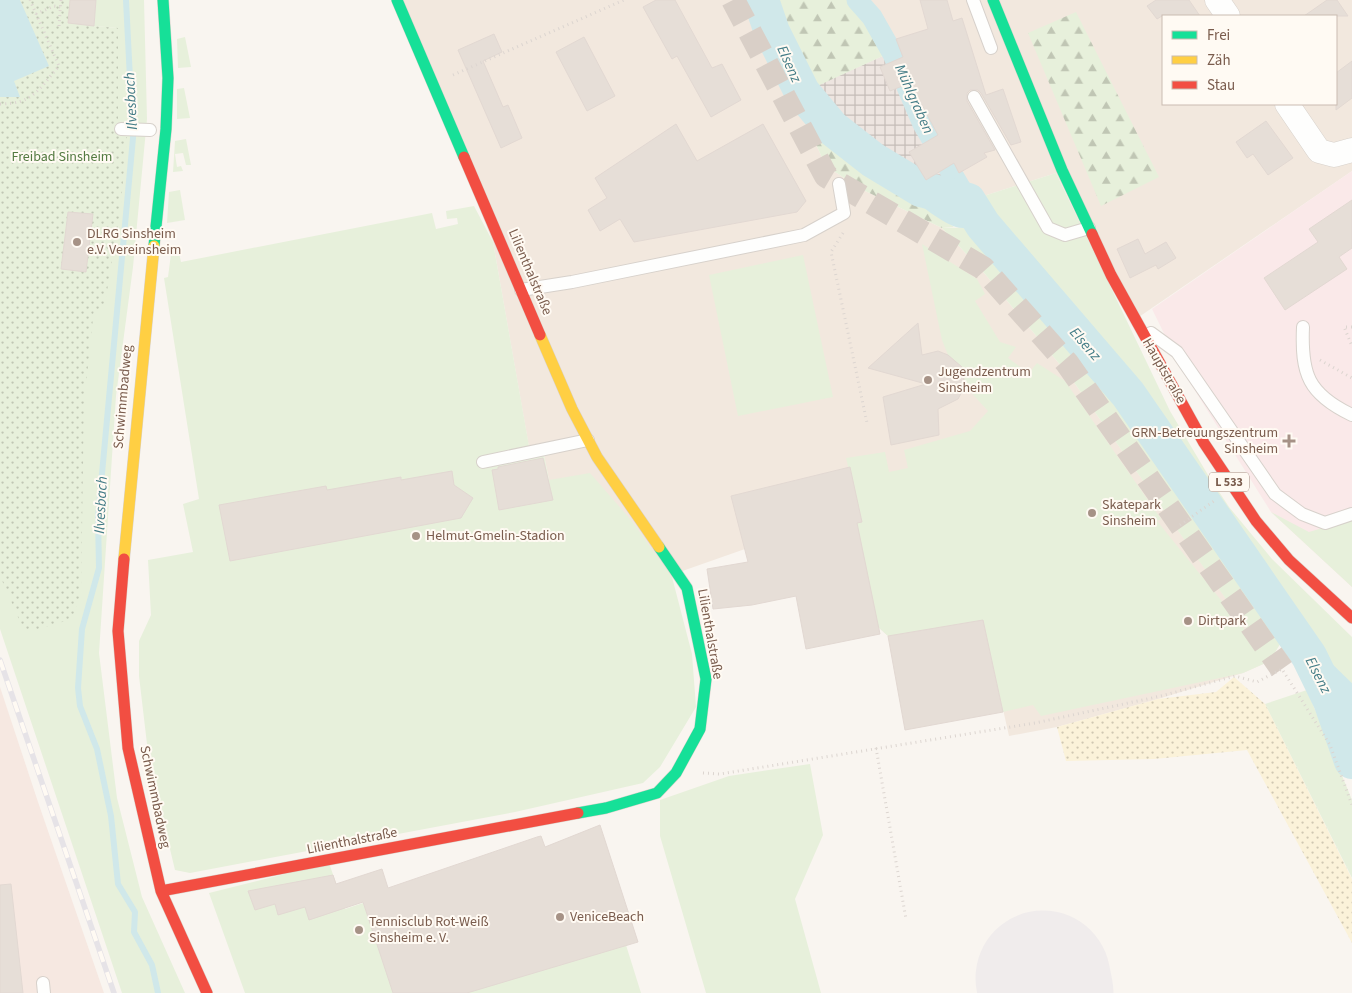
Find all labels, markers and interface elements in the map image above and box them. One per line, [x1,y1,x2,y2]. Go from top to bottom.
legend [1162,15,1337,105]
text: Frei [1207,25,1230,46]
water label: Elsenz [772,42,807,87]
text: Zäh [1207,50,1231,71]
water label: Mühlgraben [889,61,939,137]
water label: Ilvesbach [119,71,143,130]
text: Stau [1207,75,1235,96]
park label: Freibad Sinsheim [12,147,112,167]
place label: DLRG Sinsheim e.V. Vereinsheim [87,224,181,260]
street label: Lilienthalstraße [503,226,557,318]
marker: DLRG Sinsheim e.V. Vereinsheim [71,236,83,248]
water label: Elsenz [1064,323,1106,366]
street label: Hauptstraße [1137,334,1191,408]
street label: Schwimmbadweg [108,344,138,450]
place label: Jugendzentrum Sinsheim [938,362,1031,398]
marker: Jugendzentrum Sinsheim [922,374,934,386]
place label: GRN-Betreuungszentrum Sinsheim [1132,423,1278,459]
marker: GRN-Betreuungszentrum Sinsheim [1282,434,1296,448]
road number: L 533 [1209,472,1249,492]
water label: Ilvesbach [89,475,113,534]
place label: Skatepark Sinsheim [1102,495,1161,531]
marker: Skatepark Sinsheim [1086,507,1098,519]
place label: Helmut-Gmelin-Stadion [426,526,565,546]
marker: Helmut-Gmelin-Stadion [410,530,422,542]
street label: Lilienthalstraße [692,587,728,681]
place label: Dirtpark [1198,611,1246,631]
marker: Dirtpark [1182,615,1194,627]
water label: Elsenz [1300,653,1336,698]
street label: Schwimmbadweg [134,744,176,850]
street label: Lilienthalstraße [305,822,399,860]
place label: VeniceBeach [570,907,644,927]
marker: VeniceBeach [554,911,566,923]
place label: Tennisclub Rot-Weiß Sinsheim e. V. [369,912,488,948]
marker: Tennisclub Rot-Weiß Sinsheim e. V. [353,924,365,936]

